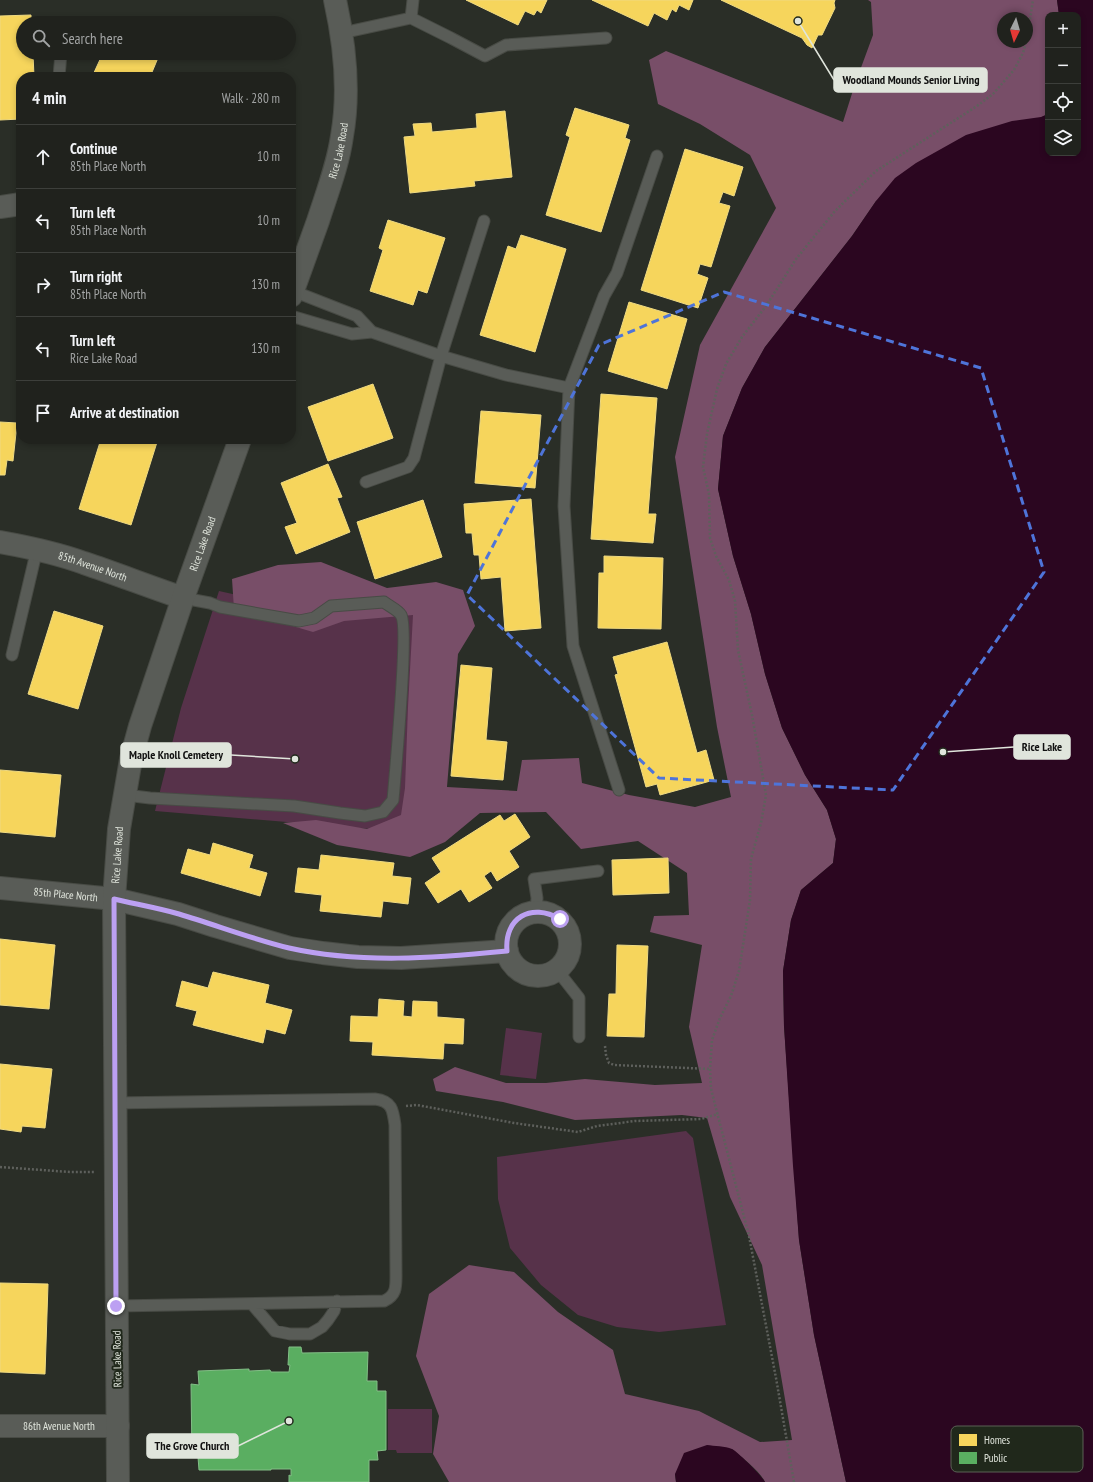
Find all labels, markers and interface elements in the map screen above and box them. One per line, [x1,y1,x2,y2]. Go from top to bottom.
north arrow [997,12,1033,48]
map controls [1045,12,1081,156]
button: + [1045,12,1081,48]
search box [16,16,296,60]
icon: search [30,27,52,49]
text: Search here [62,29,123,48]
button: − [1045,48,1081,84]
callout: Woodland Mounds Senior Living [834,68,987,92]
text: Woodland Mounds Senior Living [842,72,979,87]
button: locate [1045,84,1081,120]
text: 4 min [32,87,66,109]
text: Walk · 280 m [222,90,280,107]
button: layers [1045,120,1081,156]
street label: Rice Lake Road [325,122,351,180]
text: Continue [70,139,117,158]
icon: ahead [32,146,54,168]
text: 10 m [257,148,280,165]
text: 85th Place North [70,158,146,175]
text: Turn left [70,203,115,222]
icon: left [32,210,54,232]
text: 10 m [257,212,280,229]
text: 85th Place North [70,222,146,239]
text: Turn right [70,267,122,286]
icon: right [32,274,54,296]
text: 130 m [251,276,280,293]
text: 85th Place North [70,286,146,303]
text: Turn left [70,331,115,350]
icon: left [32,338,54,360]
text: 130 m [251,340,280,357]
text: Rice Lake Road [70,350,137,367]
icon: arrive [32,402,54,424]
text: Arrive at destination [70,403,179,422]
street label: Rice Lake Road [186,514,219,573]
street label: 85th Avenue North [57,548,129,585]
callout: Rice Lake [1014,735,1070,759]
text: Rice Lake [1022,739,1062,754]
callout: Maple Knoll Cemetery [121,743,231,767]
text: Maple Knoll Cemetery [129,747,223,762]
street label: Rice Lake Road [108,826,126,884]
street label: 85th Place North [33,884,99,904]
route start [551,910,569,928]
route end [107,1297,125,1315]
street label: Rice Lake Road [110,1330,124,1388]
street label: 86th Avenue North [23,1419,95,1433]
legend [951,1426,1083,1472]
text: Homes [984,1433,1010,1447]
callout: The Grove Church [147,1434,238,1458]
text: The Grove Church [155,1438,229,1453]
text: Public [984,1451,1007,1465]

